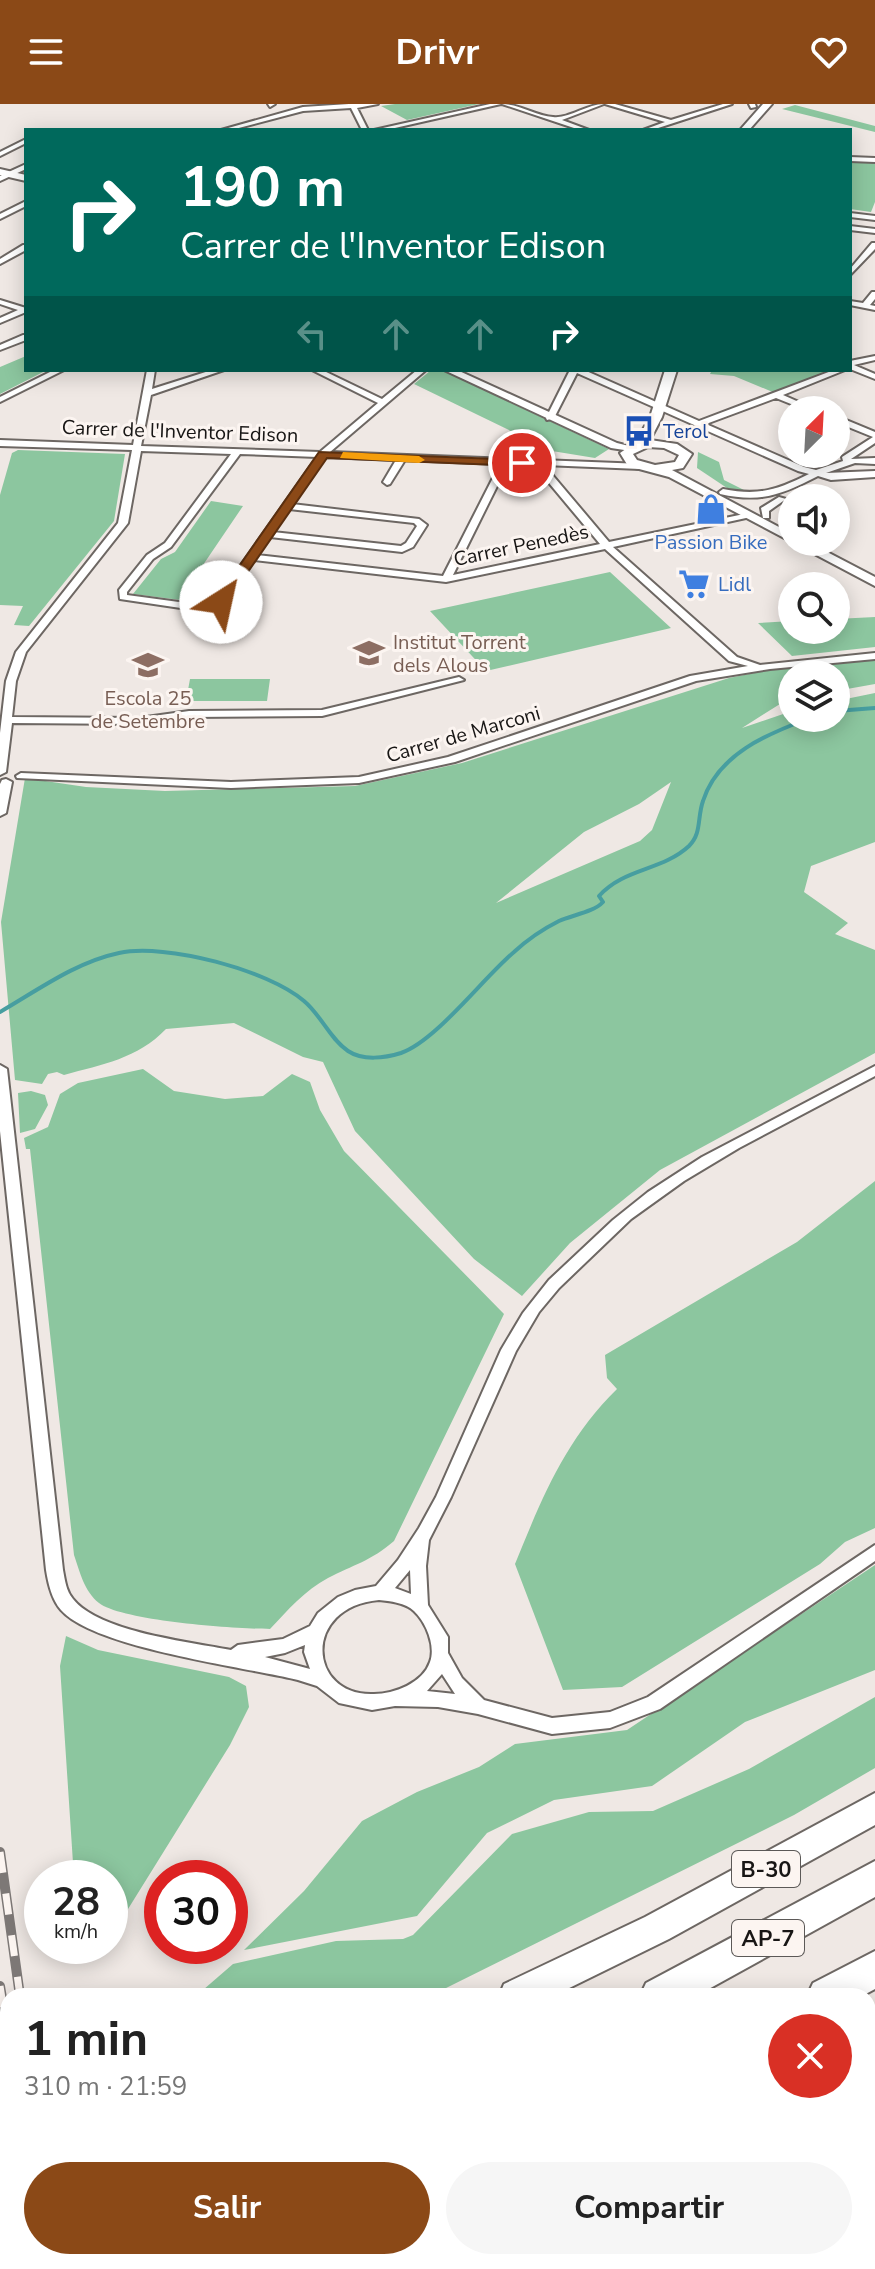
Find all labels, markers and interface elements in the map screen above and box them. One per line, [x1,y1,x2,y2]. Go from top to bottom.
text: Drivr [396,28,479,77]
icon: menu [24,30,68,74]
icon: heart [807,30,851,74]
text: 190 m [180,149,345,226]
icon: right [48,160,152,264]
text: Carrer de l'Inventor Edison [180,222,606,271]
icon: left [290,312,334,356]
icon: ahead [374,312,418,356]
icon: ahead [458,312,502,356]
icon: right [542,312,586,356]
north arrow [778,396,850,468]
map controls [778,396,850,732]
street label: Carrer de l'Inventor Edison [61,414,299,449]
bus stop icon: Terol [622,414,656,448]
place label: Terol [663,418,708,445]
pin [488,429,556,497]
icon: arrive [500,441,544,485]
button: sound [778,484,850,556]
shop icon: Passion Bike [694,492,728,526]
street label: Carrer Penedès [451,518,591,573]
place label: Passion Bike [655,529,767,556]
position arrow [179,560,263,644]
supermarket icon: Lidl [677,567,711,601]
place label: Lidl [718,571,751,598]
button: search [778,572,850,644]
place label: Institut Torrent dels Alous [393,629,527,679]
school or university icon: Institut Torrent dels Alous [352,636,386,670]
school or university icon: Escola 25 de Setembre [131,648,165,682]
button: layers [778,660,850,732]
place label: Escola 25 de Setembre [91,685,205,735]
street label: Carrer de Marconi [383,700,543,769]
road number: B-30 [732,1851,800,1887]
speed limit sign: 30 [144,1860,248,1964]
text: 28 [52,1875,100,1929]
text: km/h [54,1918,98,1945]
road number: AP-7 [732,1920,804,1956]
text: 1 min [24,2006,148,2072]
button: close [768,2014,852,2098]
text: 310 m · 21:59 [24,2069,187,2104]
button: Salir [24,2162,430,2254]
button: Compartir [446,2162,852,2254]

